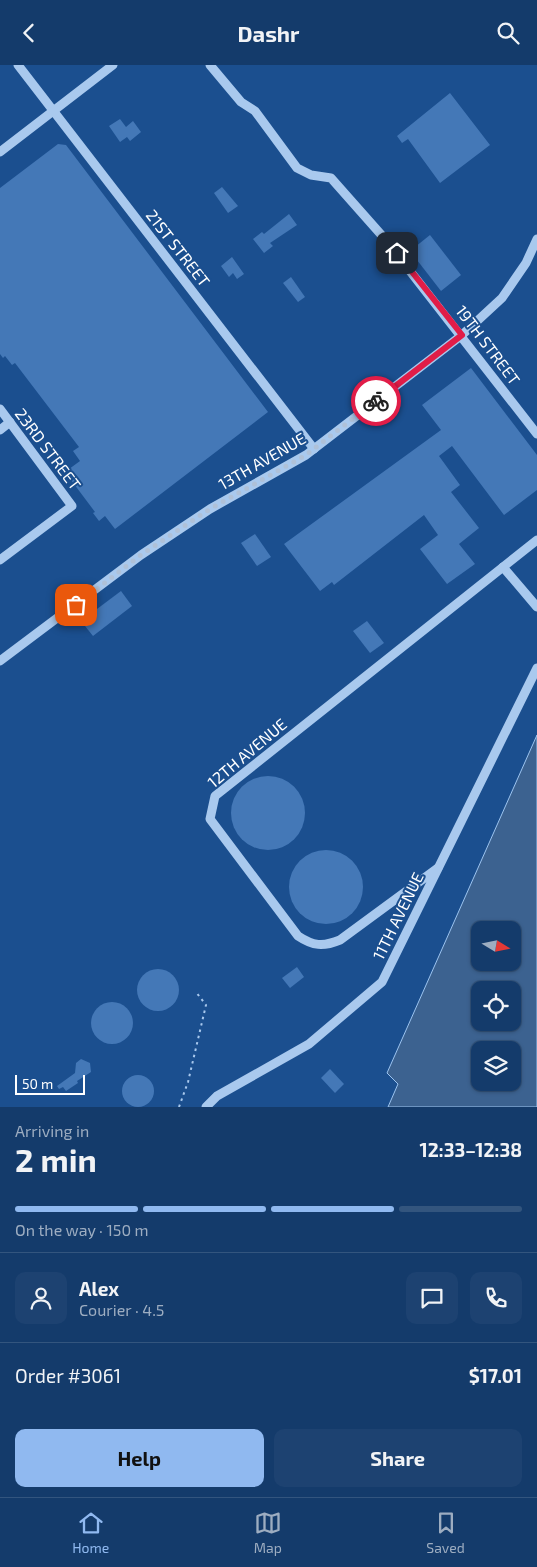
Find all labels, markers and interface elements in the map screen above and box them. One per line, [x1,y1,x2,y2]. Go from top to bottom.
icon: back [15,19,43,47]
icon: search [494,19,522,47]
text: Dashr [238,20,299,46]
street label: 21ST STREET [143,206,214,290]
pin [376,232,418,274]
icon: home [383,239,411,267]
street label: 19TH STREET [452,301,524,388]
courier [351,376,401,426]
icon: bike [362,387,390,415]
street label: 23RD STREET [12,404,85,493]
street label: 13TH AVENUE [215,428,309,493]
pin [55,584,97,626]
icon: bag [62,591,90,619]
street label: 12TH AVENUE [203,714,290,791]
street label: 11TH AVENUE [368,869,427,963]
north arrow [471,921,521,971]
map controls [471,921,521,1091]
button: locate [471,981,521,1031]
button: layers [471,1041,521,1091]
scale bar [15,1072,85,1095]
text: 50 m [22,1075,53,1092]
text: Arriving in [15,1121,89,1140]
text: 12:33–12:38 [420,1138,522,1161]
text: 2 min [15,1140,97,1178]
text: On the way · 150 m [15,1220,149,1239]
button: person [15,1272,67,1324]
button: chat [406,1272,458,1324]
button: phone [470,1272,522,1324]
text: Alex [79,1277,119,1300]
text: Courier · 4.5 [79,1300,164,1319]
text: Order #3061 [15,1364,121,1387]
text: $17.01 [469,1364,522,1387]
button: Help [15,1429,264,1487]
button: Share [274,1429,522,1487]
tab: Home [72,1509,109,1556]
tab: Map [254,1509,282,1556]
tab: Saved [426,1509,465,1556]

